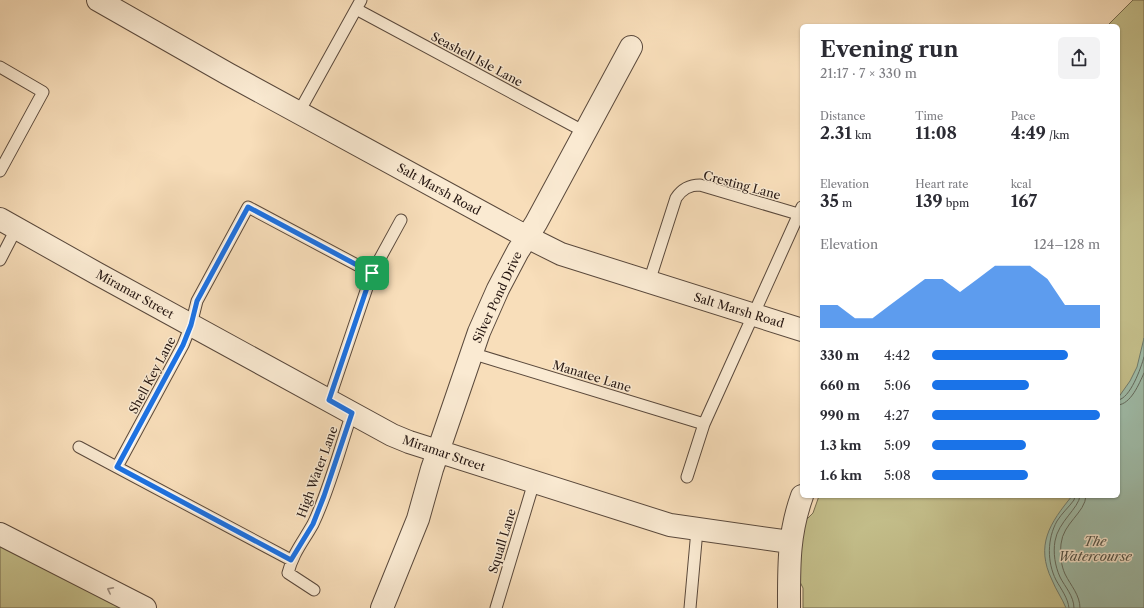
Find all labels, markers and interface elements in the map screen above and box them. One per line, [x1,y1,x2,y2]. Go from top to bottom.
street label: Seashell Isle Lane [429,29,526,90]
text: Evening run [820,36,959,63]
button: share [1058,37,1100,79]
text: 21:17 · 7 × 330 m [820,65,917,81]
text: Distance [820,109,866,123]
text: Time [915,109,943,123]
text: Pace [1011,109,1036,123]
text: 2.31 [820,123,852,143]
text: 11:08 [915,123,957,143]
text: 4:49 [1011,123,1046,143]
text: km [852,128,872,142]
text: /km [1046,128,1070,142]
street label: Salt Marsh Road [394,160,484,219]
street label: Cresting Lane [702,167,783,203]
text: Elevation [820,177,869,191]
text: Heart rate [915,177,968,191]
text: kcal [1011,177,1031,191]
text: 35 [820,191,839,211]
text: 139 [915,191,943,211]
text: 167 [1011,191,1037,211]
text: m [839,196,852,210]
text: bpm [943,196,969,210]
text: Elevation [820,236,878,252]
text: 124–128 m [1034,236,1100,252]
street label: Silver Pond Drive [469,249,525,345]
pin [355,256,389,290]
icon: arrive [361,262,383,284]
street label: Miramar Street [93,266,177,322]
street label: Salt Marsh Road [692,289,787,331]
street label: Shell Key Lane [125,334,179,416]
text: 330 m [820,347,859,363]
text: 4:42 [884,347,910,363]
street label: Manatee Lane [551,357,633,395]
text: 660 m [820,377,860,393]
text: 5:06 [884,377,911,393]
text: 990 m [820,407,860,423]
text: 4:27 [884,407,909,423]
street label: High Water Lane [293,424,341,520]
street label: Miramar Street [401,432,488,474]
text: 1.3 km [820,437,862,453]
text: 5:09 [884,437,911,453]
text: 1.6 km [820,467,862,483]
text: 5:08 [884,467,911,483]
street label: Squall Lane [485,507,519,575]
water label: The Watercourse [1058,533,1133,564]
one-way arrow [107,587,114,595]

